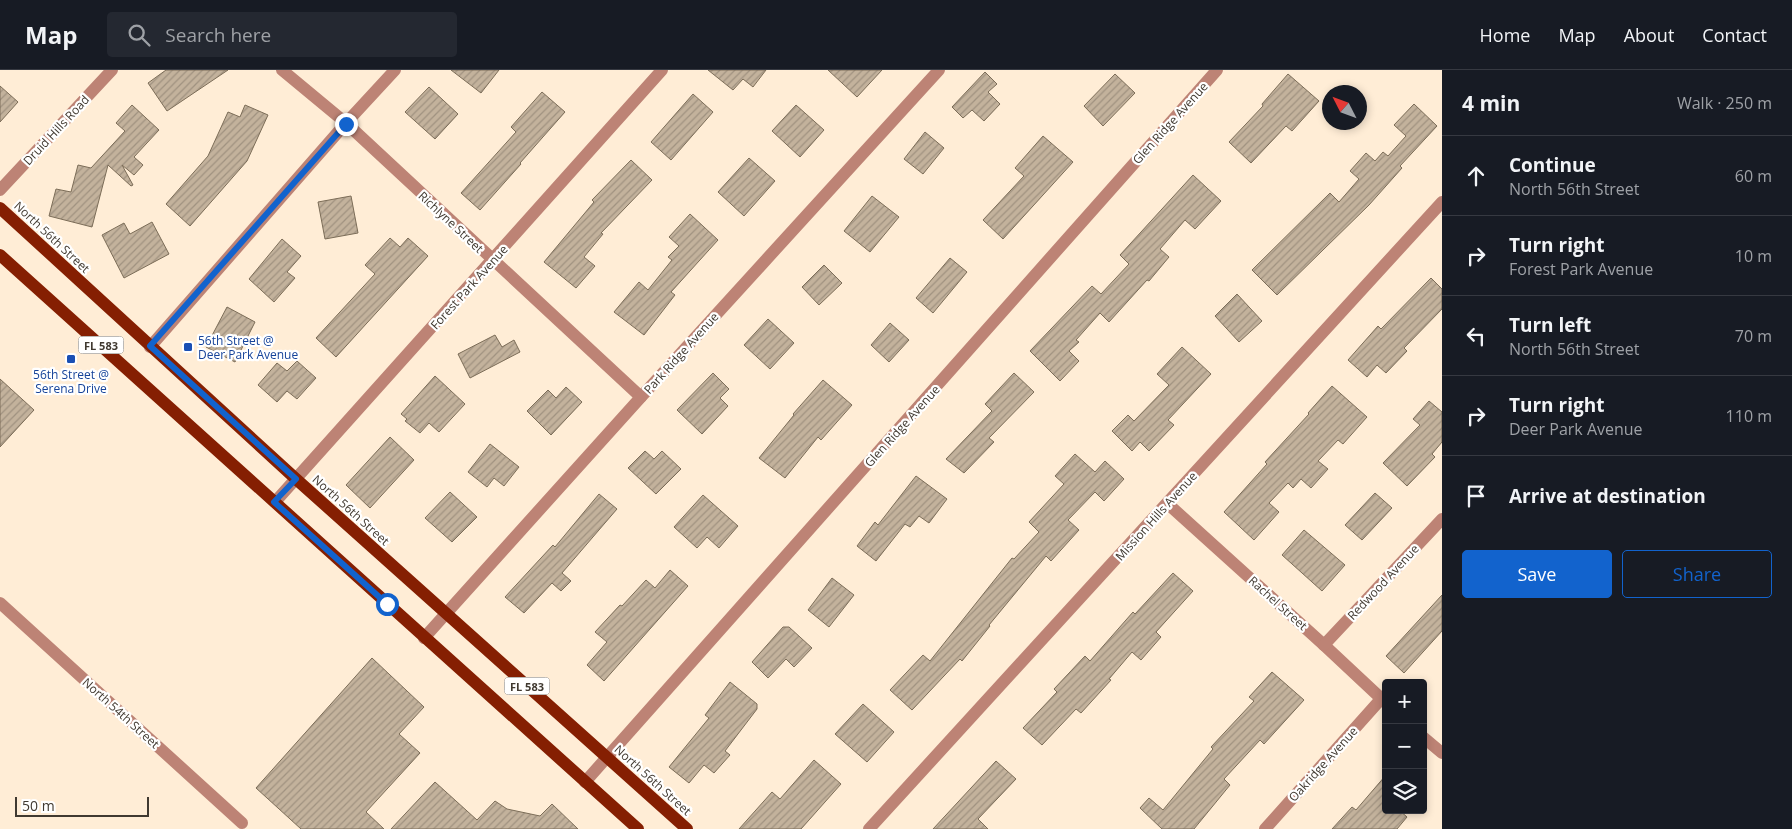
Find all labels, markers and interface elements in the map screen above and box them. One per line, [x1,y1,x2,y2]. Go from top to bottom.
search box [107,12,457,57]
text: Map [25,18,77,51]
icon: search [125,21,153,49]
text: Search here [165,22,271,48]
text: Home [1480,23,1530,47]
text: Map [1558,23,1596,47]
text: About [1624,23,1674,47]
text: Contact [1702,23,1767,47]
street label: Glen Ridge Avenue [1129,78,1212,168]
north arrow [1322,85,1367,130]
text: 4 min [1462,89,1520,117]
street label: Druid Hills Road [19,91,93,169]
text: Walk · 250 m [1677,92,1772,114]
route end [335,113,358,136]
text: Continue [1509,152,1596,178]
icon: ahead [1462,162,1490,190]
text: 60 m [1735,165,1772,187]
text: North 56th Street [1509,178,1640,200]
street label: Richlyne Street [415,187,487,257]
street label: North 56th Street [10,197,94,277]
text: Turn right [1509,232,1604,258]
street label: Forest Park Avenue [426,241,512,333]
icon: right [1462,242,1490,270]
text: 10 m [1735,245,1772,267]
text: Forest Park Avenue [1509,258,1653,280]
street label: Park Ridge Avenue [640,308,722,397]
text: Turn left [1509,312,1591,338]
icon: left [1462,322,1490,350]
text: 70 m [1735,325,1772,347]
place label: 56th Street @ Deer Park Avenue [198,332,298,363]
road number: FL 583 [78,336,124,354]
text: North 56th Street [1509,338,1640,360]
marker: 56th Street @ Deer Park Avenue [182,341,194,353]
marker: 56th Street @ Serena Drive [65,353,77,365]
place label: 56th Street @ Serena Drive [33,366,109,397]
street label: Glen Ridge Avenue [861,381,944,471]
text: Turn right [1509,392,1604,418]
icon: right [1462,402,1490,430]
text: 110 m [1726,405,1772,427]
text: Deer Park Avenue [1509,418,1643,440]
street label: Mission Hills Avenue [1111,468,1201,564]
street label: North 56th Street [309,471,393,549]
icon: arrive [1462,482,1490,510]
text: Arrive at destination [1509,483,1706,509]
street label: Redwood Avenue [1344,540,1423,623]
button: Save [1462,550,1612,598]
button: Share [1622,550,1772,598]
street label: Rachel Street [1245,572,1311,634]
route start [376,593,399,616]
street label: North 54th Street [79,674,163,752]
road number: FL 583 [504,678,550,694]
map controls [1382,679,1427,814]
button: + [1382,679,1427,724]
street label: Oakridge Avenue [1285,723,1362,805]
button: − [1382,724,1427,769]
street label: North 56th Street [611,741,695,819]
button: layers [1382,769,1427,814]
scale bar [15,794,149,817]
text: 50 m [22,796,55,815]

